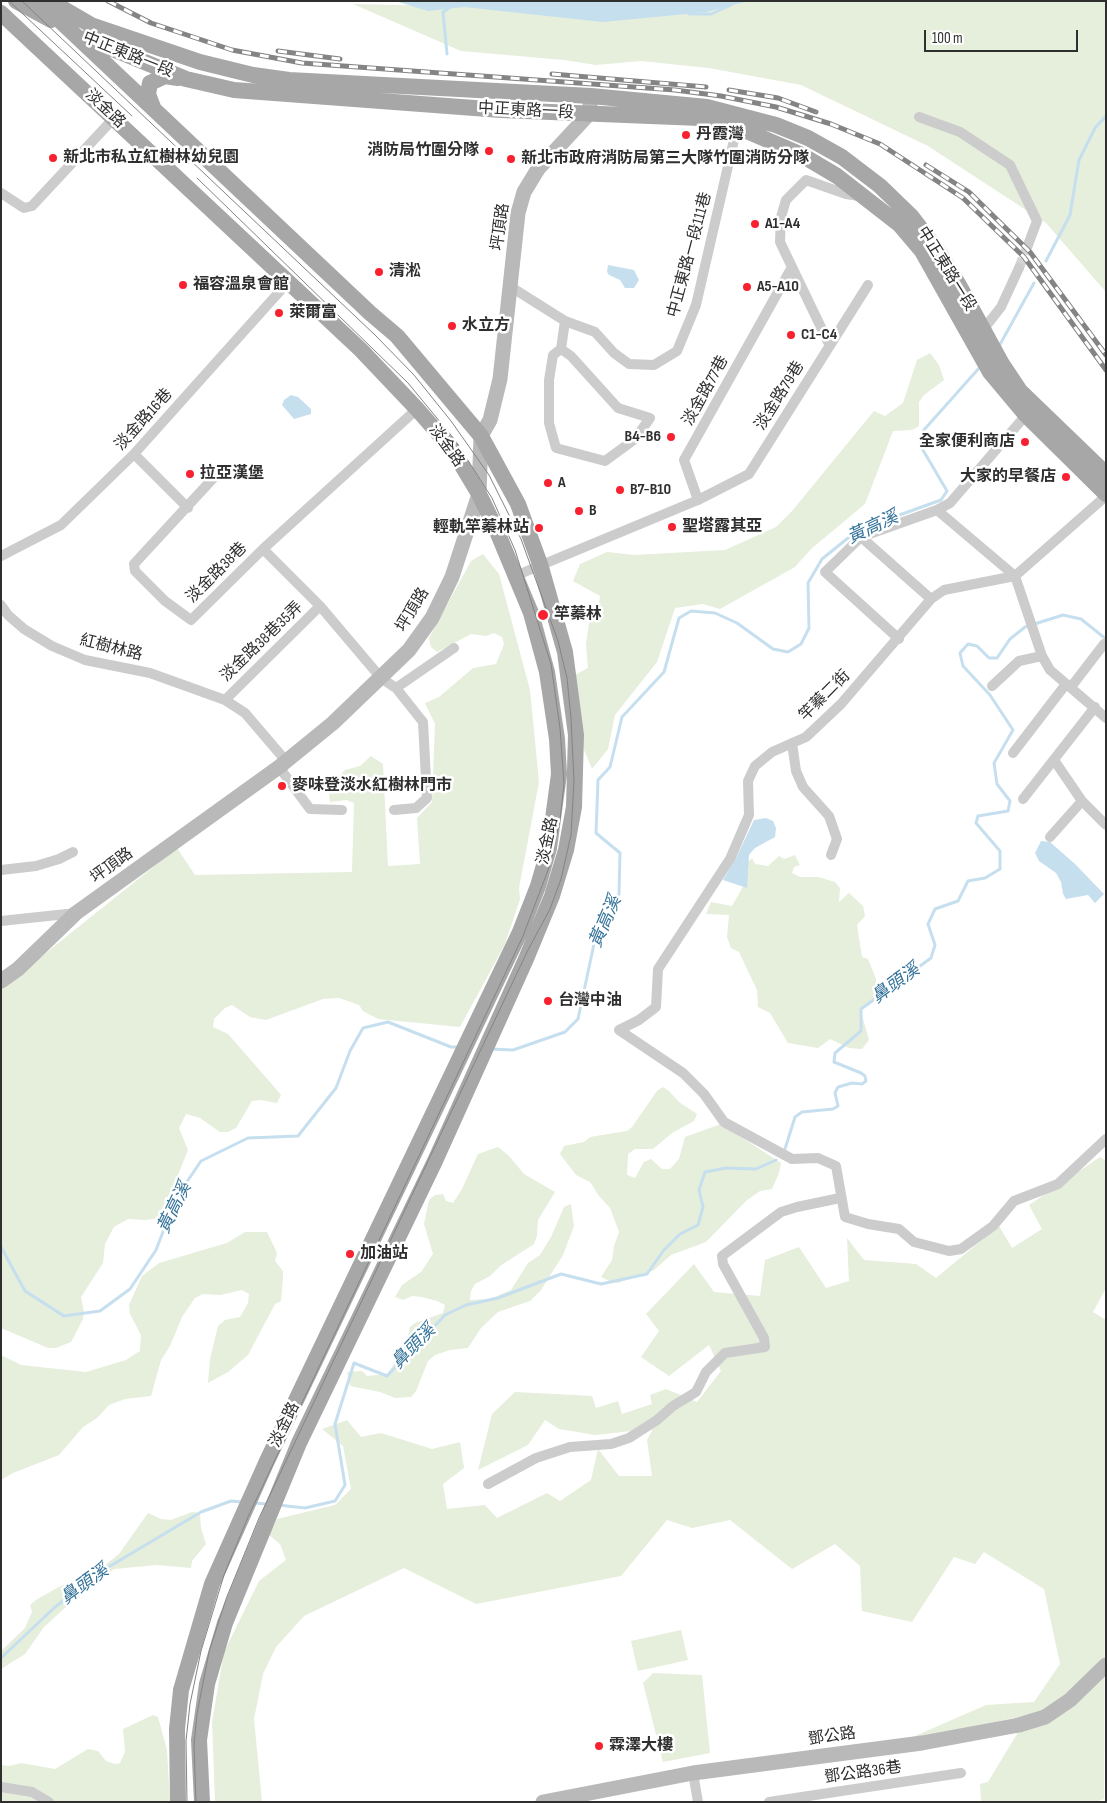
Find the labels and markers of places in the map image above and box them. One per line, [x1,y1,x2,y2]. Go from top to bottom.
place label: 丹霞灣 [696,125,744,145]
marker: 丹霞灣 [680,129,692,141]
place label: 消防局竹圍分隊 [367,141,479,161]
marker: 消防局竹圍分隊 [483,145,495,157]
place label: 新北市私立紅樹林幼兒園 [63,148,239,168]
place label: 新北市政府消防局第三大隊竹圍消防分隊 [521,149,809,169]
marker: 新北市私立紅樹林幼兒園 [47,152,59,164]
marker: 新北市政府消防局第三大隊竹圍消防分隊 [505,153,517,165]
place label: A1-A4 [765,214,800,234]
marker: A1-A4 [749,218,761,230]
place label: 清淞 [389,262,421,282]
marker: 清淞 [373,266,385,278]
place label: 福容溫泉會館 [193,275,289,295]
place label: A5-A10 [757,277,799,297]
marker: 福容溫泉會館 [177,279,189,291]
marker: A5-A10 [741,281,753,293]
place label: 萊爾富 [289,303,337,323]
marker: 萊爾富 [273,307,285,319]
place label: 水立方 [462,316,510,336]
marker: 水立方 [446,320,458,332]
place label: C1-C4 [801,325,837,345]
marker: C1-C4 [785,329,797,341]
place label: B4-B6 [625,427,661,447]
marker: B4-B6 [665,431,677,443]
place label: 全家便利商店 [919,432,1015,452]
marker: 全家便利商店 [1019,436,1031,448]
place label: 拉亞漢堡 [200,464,264,484]
place label: 大家的早餐店 [960,467,1056,487]
marker: 拉亞漢堡 [184,468,196,480]
marker: 大家的早餐店 [1060,471,1072,483]
place label: A [558,473,566,493]
marker: A [542,477,554,489]
place label: B7-B10 [630,480,671,500]
marker: B7-B10 [614,484,626,496]
place label: B [589,501,597,521]
marker: B [573,505,585,517]
place label: 聖塔露其亞 [682,517,762,537]
place label: 輕軌竿蓁林站 [433,518,529,538]
marker: 聖塔露其亞 [666,521,678,533]
marker: 輕軌竿蓁林站 [533,522,545,534]
place label: 竿蓁林 [554,605,602,625]
marker: 竿蓁林 [536,608,550,622]
place label: 麥味登淡水紅樹林門市 [292,776,452,796]
marker: 麥味登淡水紅樹林門市 [276,780,288,792]
place label: 台灣中油 [558,991,622,1011]
marker: 台灣中油 [542,995,554,1007]
place label: 加油站 [360,1244,408,1264]
marker: 加油站 [344,1248,356,1260]
place label: 霖澤大樓 [609,1736,673,1756]
marker: 霖澤大樓 [593,1740,605,1752]

